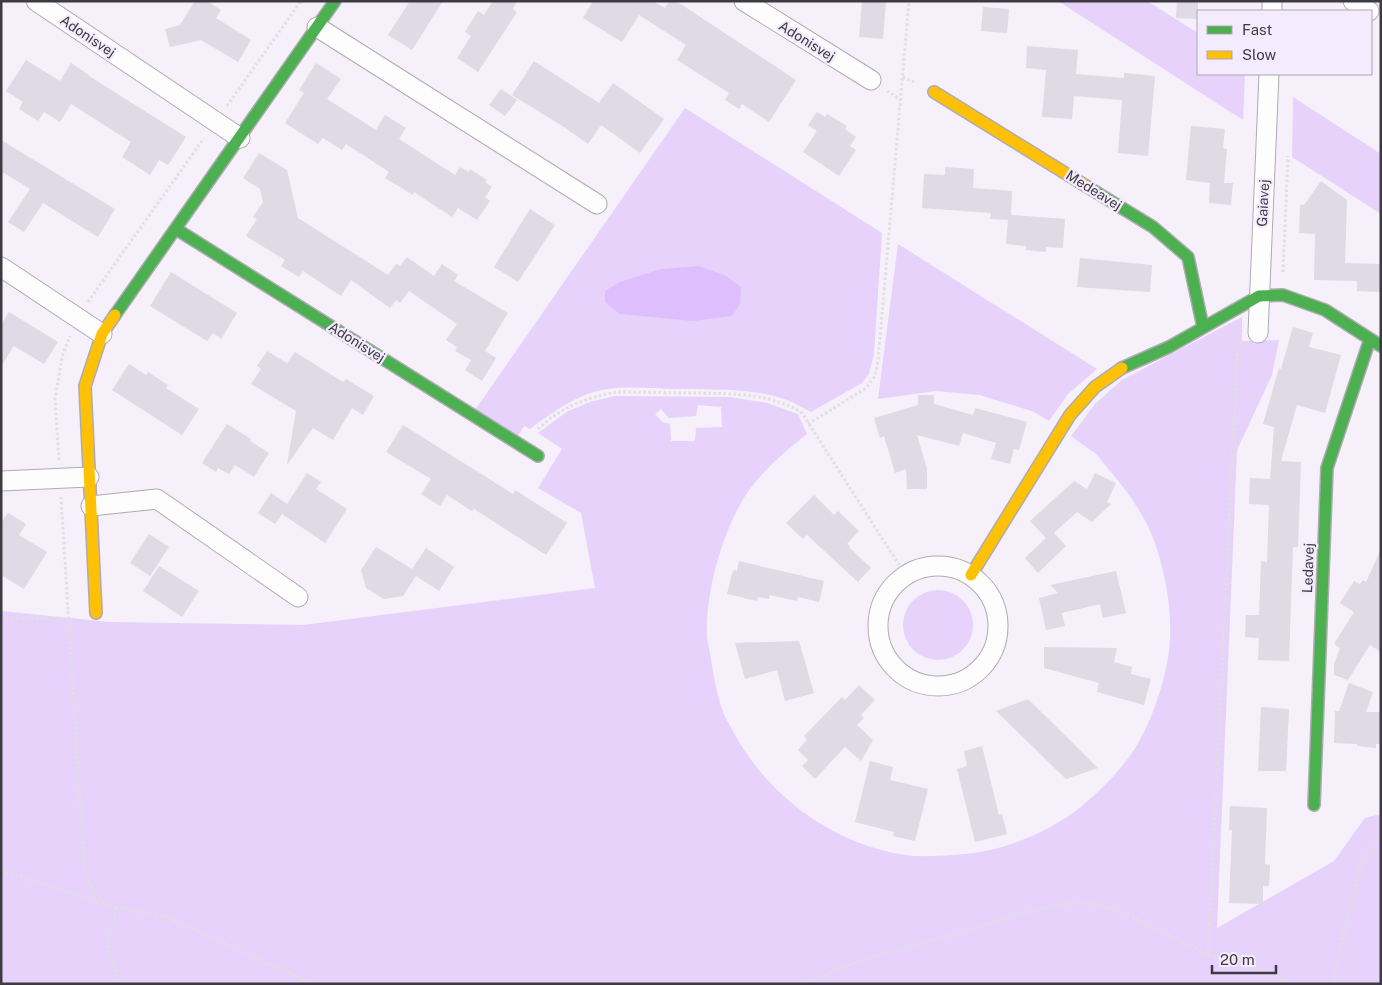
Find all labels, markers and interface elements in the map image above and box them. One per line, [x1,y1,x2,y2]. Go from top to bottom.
legend [1197,10,1372,75]
street label: Adonisvej [57,12,119,60]
street label: Adonisvej [776,17,838,65]
text: Fast [1242,21,1272,38]
text: Slow [1242,46,1277,63]
street label: Medeavej [1063,167,1125,213]
street label: Gaiavej [1254,179,1272,227]
street label: Adonisvej [326,318,388,366]
street label: Ledavej [1299,543,1317,593]
scale bar [1212,942,1276,974]
text: 20 m [1220,951,1255,968]

